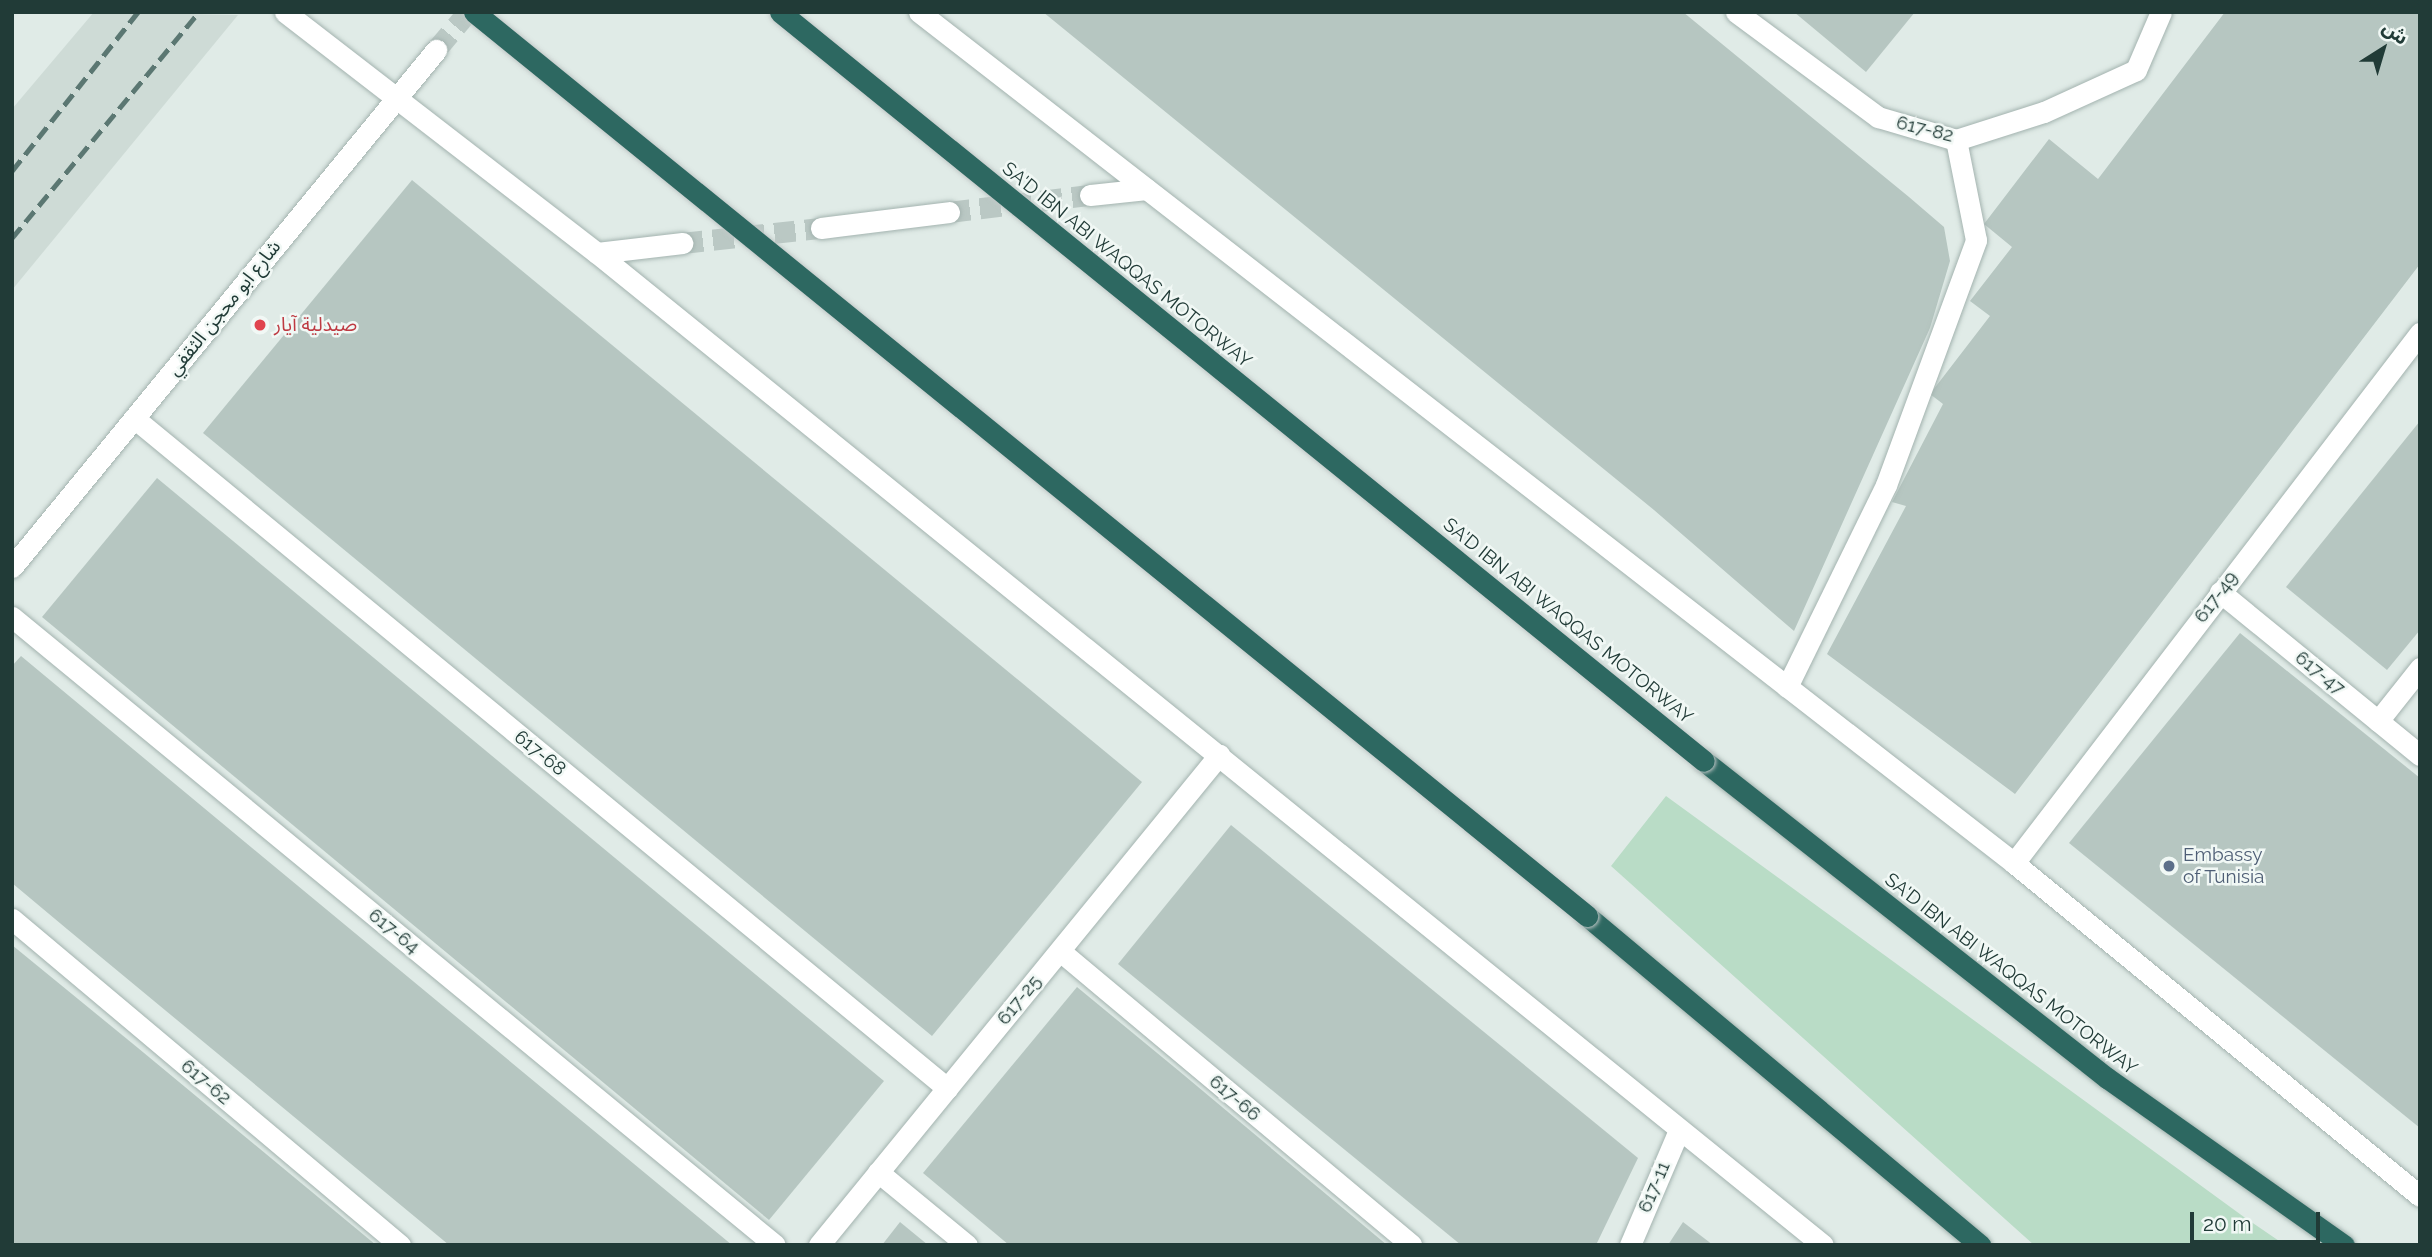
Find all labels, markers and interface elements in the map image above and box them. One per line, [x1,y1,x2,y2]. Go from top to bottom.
north arrow [2348,14,2418,84]
text: ش [2379,16,2413,49]
street label: 617-82 [1894,111,1956,147]
street label: SA'D IBN ABI WAQQAS MOTORWAY [997,157,1257,373]
street label: شارع ابو محجن الثقفي [162,236,286,380]
place label: صيدلية آيار [274,314,357,336]
marker: صيدلية آيار [252,317,268,333]
street label: SA'D IBN ABI WAQQAS MOTORWAY [1438,513,1698,729]
street label: 617-49 [2189,567,2243,627]
street label: 617-47 [2291,646,2349,700]
street label: 617-68 [510,725,570,781]
place label: Embassy of Tunisia [2183,844,2265,888]
marker: Embassy of Tunisia [2161,858,2177,874]
street label: SA'D IBN ABI WAQQAS MOTORWAY [1880,868,2142,1080]
street label: 617-64 [364,904,424,958]
street label: 617-25 [992,971,1046,1029]
street label: 617-62 [176,1054,236,1110]
street label: 617-66 [1205,1070,1265,1126]
street label: 617-11 [1633,1158,1675,1216]
scale bar [2194,1198,2324,1242]
text: 20 m [2203,1211,2251,1236]

